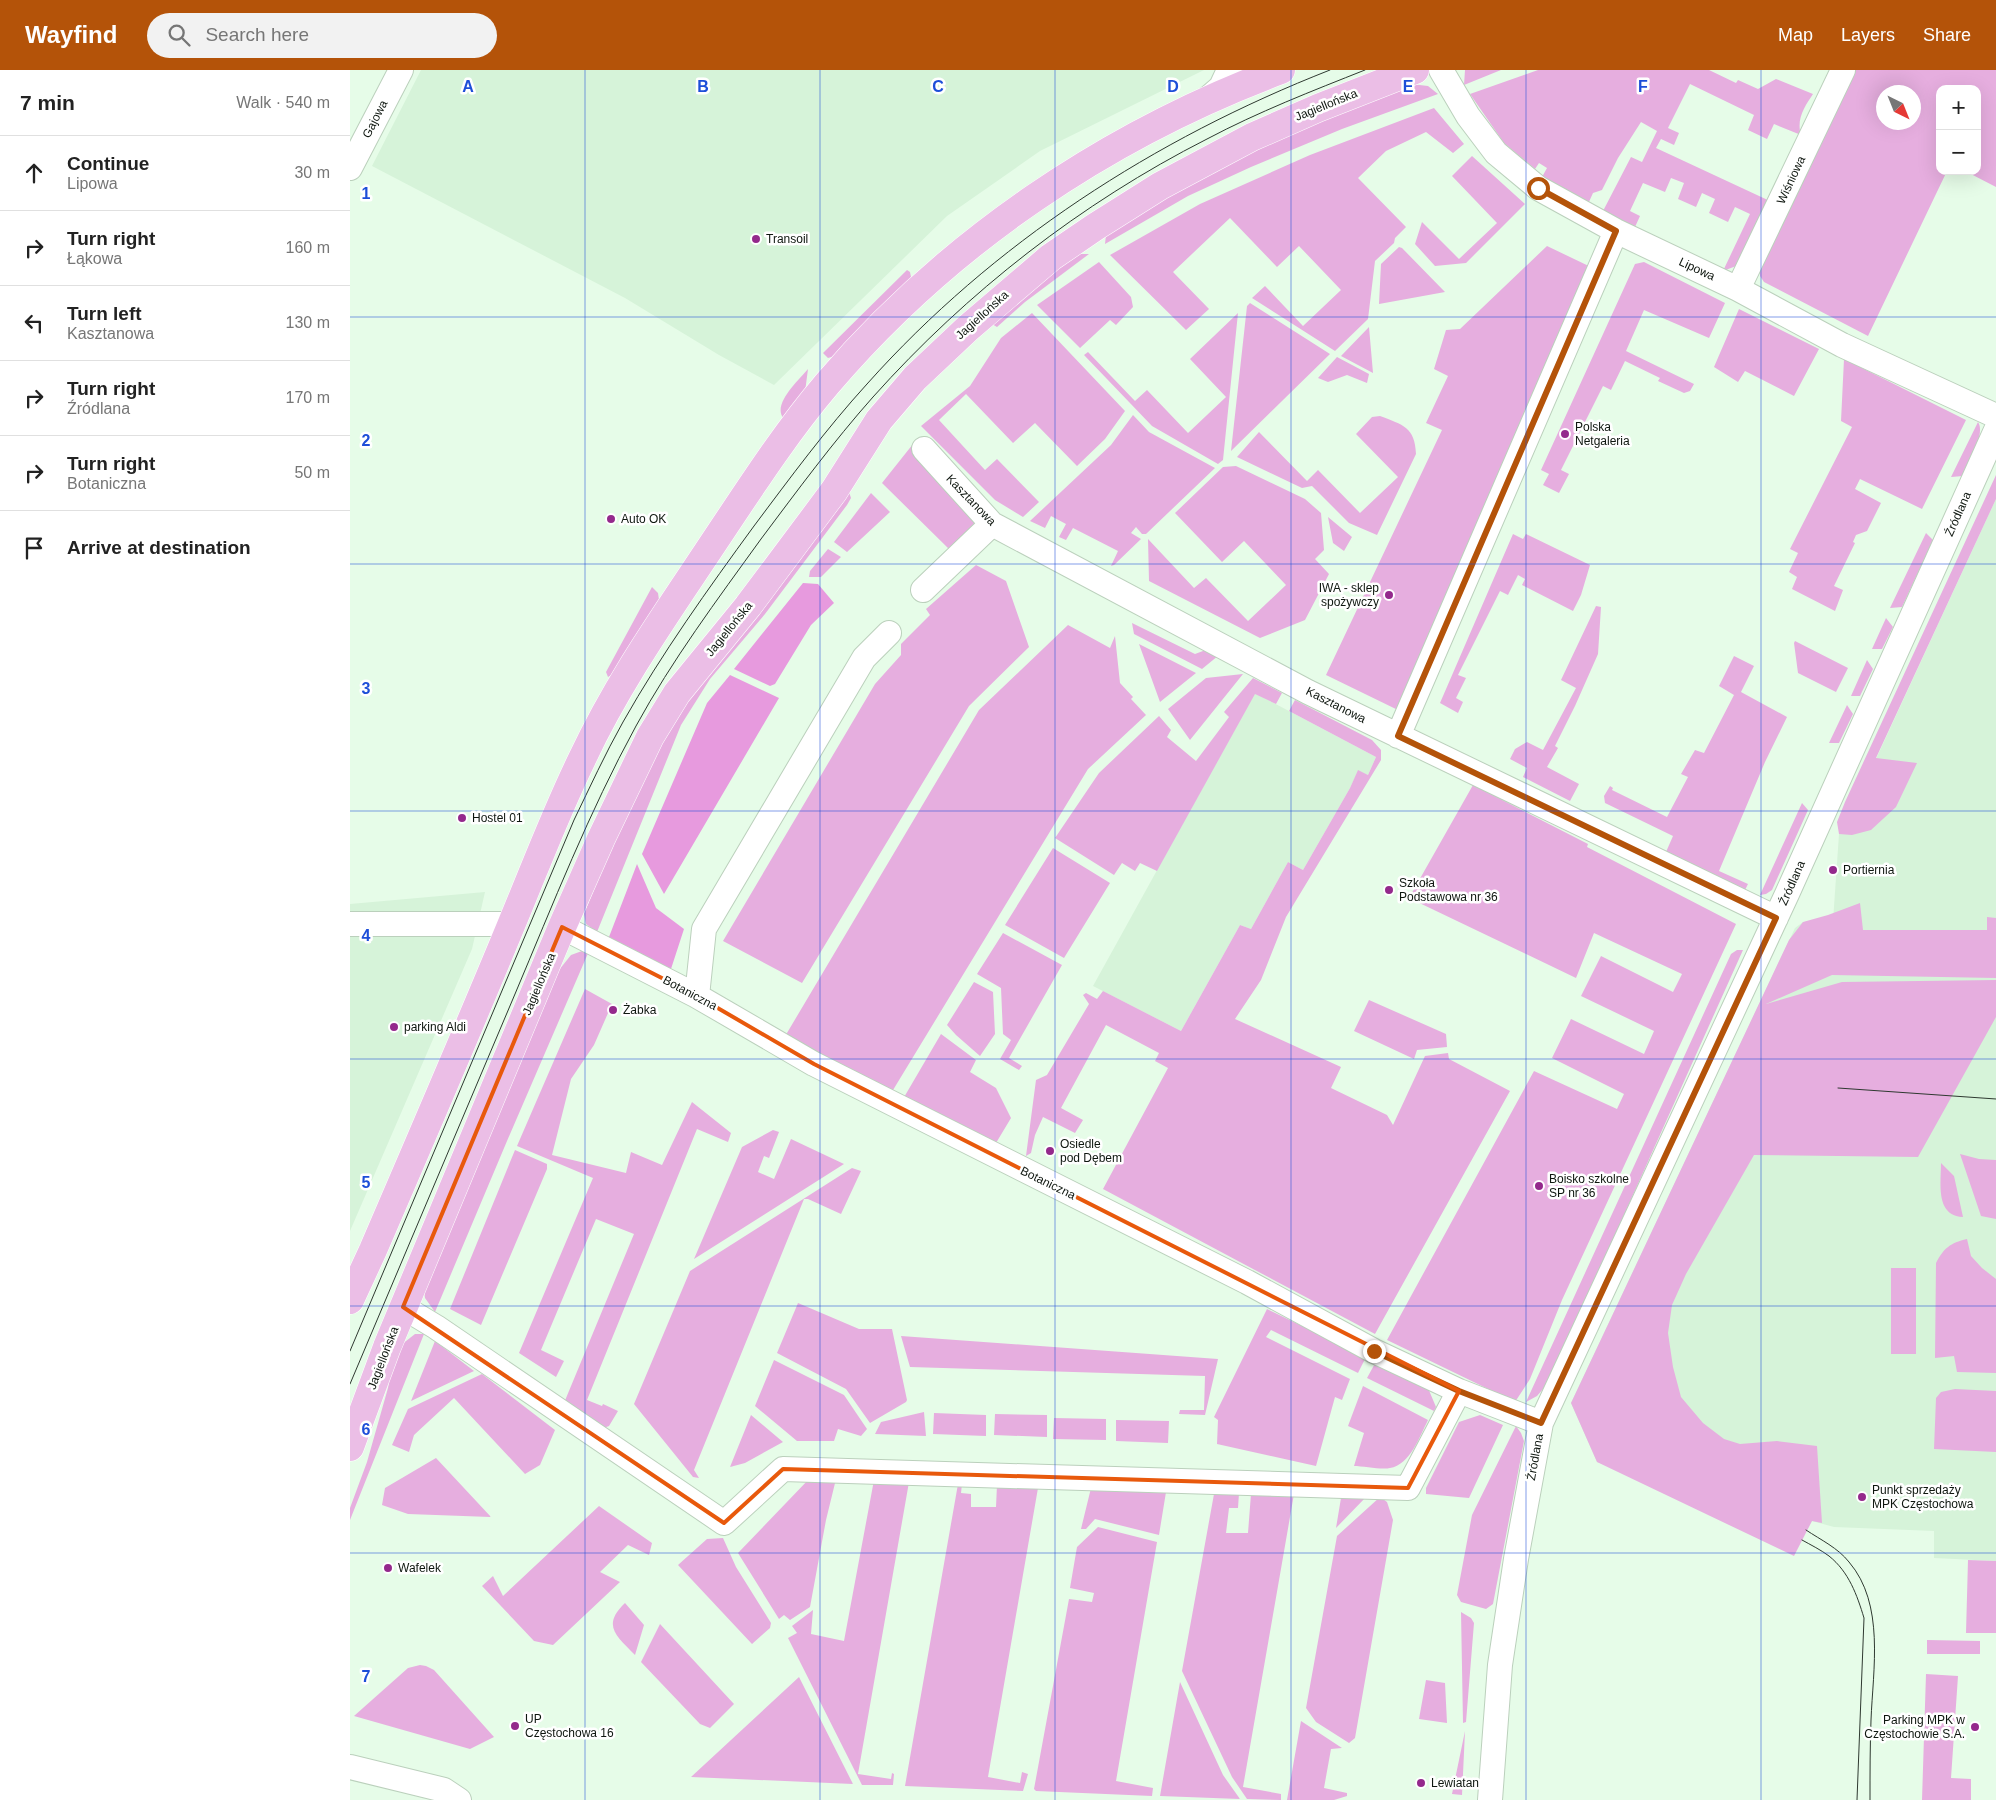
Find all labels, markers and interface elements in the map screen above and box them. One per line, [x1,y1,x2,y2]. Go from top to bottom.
search box [147,13,497,58]
text: Wayfind [25,21,117,48]
icon: search [165,21,193,49]
text: Search here [205,24,309,45]
text: Map [1778,25,1813,45]
text: Layers [1841,25,1895,45]
text: Share [1923,25,1971,45]
text: A [462,78,474,95]
text: B [697,78,709,95]
text: C [932,78,944,95]
text: D [1167,78,1179,95]
text: E [1403,78,1414,95]
text: F [1638,78,1648,95]
north arrow [1876,85,1921,130]
map controls [1936,85,1981,175]
button: + [1936,85,1981,130]
street label: Jagiellońska [1293,86,1360,124]
text: 7 min [20,91,75,114]
text: Walk · 540 m [236,94,330,111]
street label: Gajowa [360,97,391,140]
button: − [1936,130,1981,175]
text: Continue [67,153,149,174]
street label: Wiśniowa [1774,153,1808,206]
icon: ahead [20,159,48,187]
text: 30 m [294,164,330,181]
text: Lipowa [67,175,118,192]
route start [1527,177,1550,200]
text: 1 [362,185,371,202]
text: Turn right [67,228,155,249]
place label: Transoil [766,232,808,246]
marker: Transoil [750,233,762,245]
icon: right [20,234,48,262]
text: 160 m [286,239,330,256]
text: Łąkowa [67,250,122,267]
street label: Lipowa [1677,255,1717,284]
street label: Jagiellońska [953,287,1011,342]
text: Turn left [67,303,142,324]
icon: left [20,309,48,337]
text: 130 m [286,314,330,331]
text: Kasztanowa [67,325,154,342]
text: Turn right [67,378,155,399]
icon: right [20,384,48,412]
text: 170 m [286,389,330,406]
text: Źródlana [67,400,130,417]
place label: Polska Netgaleria [1575,420,1630,448]
marker: Polska Netgaleria [1559,428,1571,440]
text: 2 [362,432,371,449]
text: Turn right [67,453,155,474]
icon: right [20,459,48,487]
text: 50 m [294,464,330,481]
street label: Kasztanowa [943,472,999,529]
text: Botaniczna [67,475,146,492]
street label: Źródlana [1941,489,1974,538]
place label: Auto OK [621,512,666,526]
marker: Auto OK [605,513,617,525]
icon: arrive [20,534,48,562]
text: Arrive at destination [67,537,251,558]
place label: IWA - sklep spożywczy [1319,581,1379,609]
marker: IWA - sklep spożywczy [1383,589,1395,601]
street label: Jagiellońska [703,599,755,659]
text: 3 [362,680,371,697]
street label: Kasztanowa [1304,684,1369,726]
place label: Hostel 01 [472,811,523,825]
marker: Hostel 01 [456,812,468,824]
street label: Źródlana [1775,858,1808,907]
place label: Portiernia [1843,863,1895,877]
marker: Portiernia [1827,864,1839,876]
place label: Szkoła Podstawowa nr 36 [1399,876,1498,904]
marker: Szkoła Podstawowa nr 36 [1383,884,1395,896]
text: 4 [362,927,371,944]
street label: Jagiellońska [520,951,558,1017]
street label: Botaniczna [661,973,720,1013]
place label: Żabka [623,1003,657,1017]
marker: Żabka [607,1004,619,1016]
place label: parking Aldi [404,1020,466,1034]
marker: parking Aldi [388,1021,400,1033]
place label: Osiedle pod Dębem [1060,1137,1122,1165]
marker: Osiedle pod Dębem [1044,1145,1056,1157]
street label: Botaniczna [1018,1164,1078,1202]
place label: Boisko szkolne SP nr 36 [1549,1172,1629,1200]
text: 5 [362,1174,371,1191]
marker: Boisko szkolne SP nr 36 [1533,1180,1545,1192]
street label: Jagiellońska [365,1324,401,1391]
route end [1363,1340,1386,1363]
text: 6 [362,1421,371,1438]
street label: Źródlana [1523,1432,1546,1482]
place label: Punkt sprzedaży MPK Częstochowa [1872,1483,1974,1511]
marker: Punkt sprzedaży MPK Częstochowa [1856,1491,1868,1503]
place label: Wafelek [398,1561,442,1575]
marker: Wafelek [382,1562,394,1574]
text: 7 [362,1668,371,1685]
place label: UP Częstochowa 16 [525,1712,614,1740]
place label: Parking MPK w Częstochowie S.A. [1864,1713,1965,1741]
marker: UP Częstochowa 16 [509,1720,521,1732]
marker: Parking MPK w Częstochowie S.A. [1969,1721,1981,1733]
place label: Lewiatan [1431,1776,1479,1790]
marker: Lewiatan [1415,1777,1427,1789]

